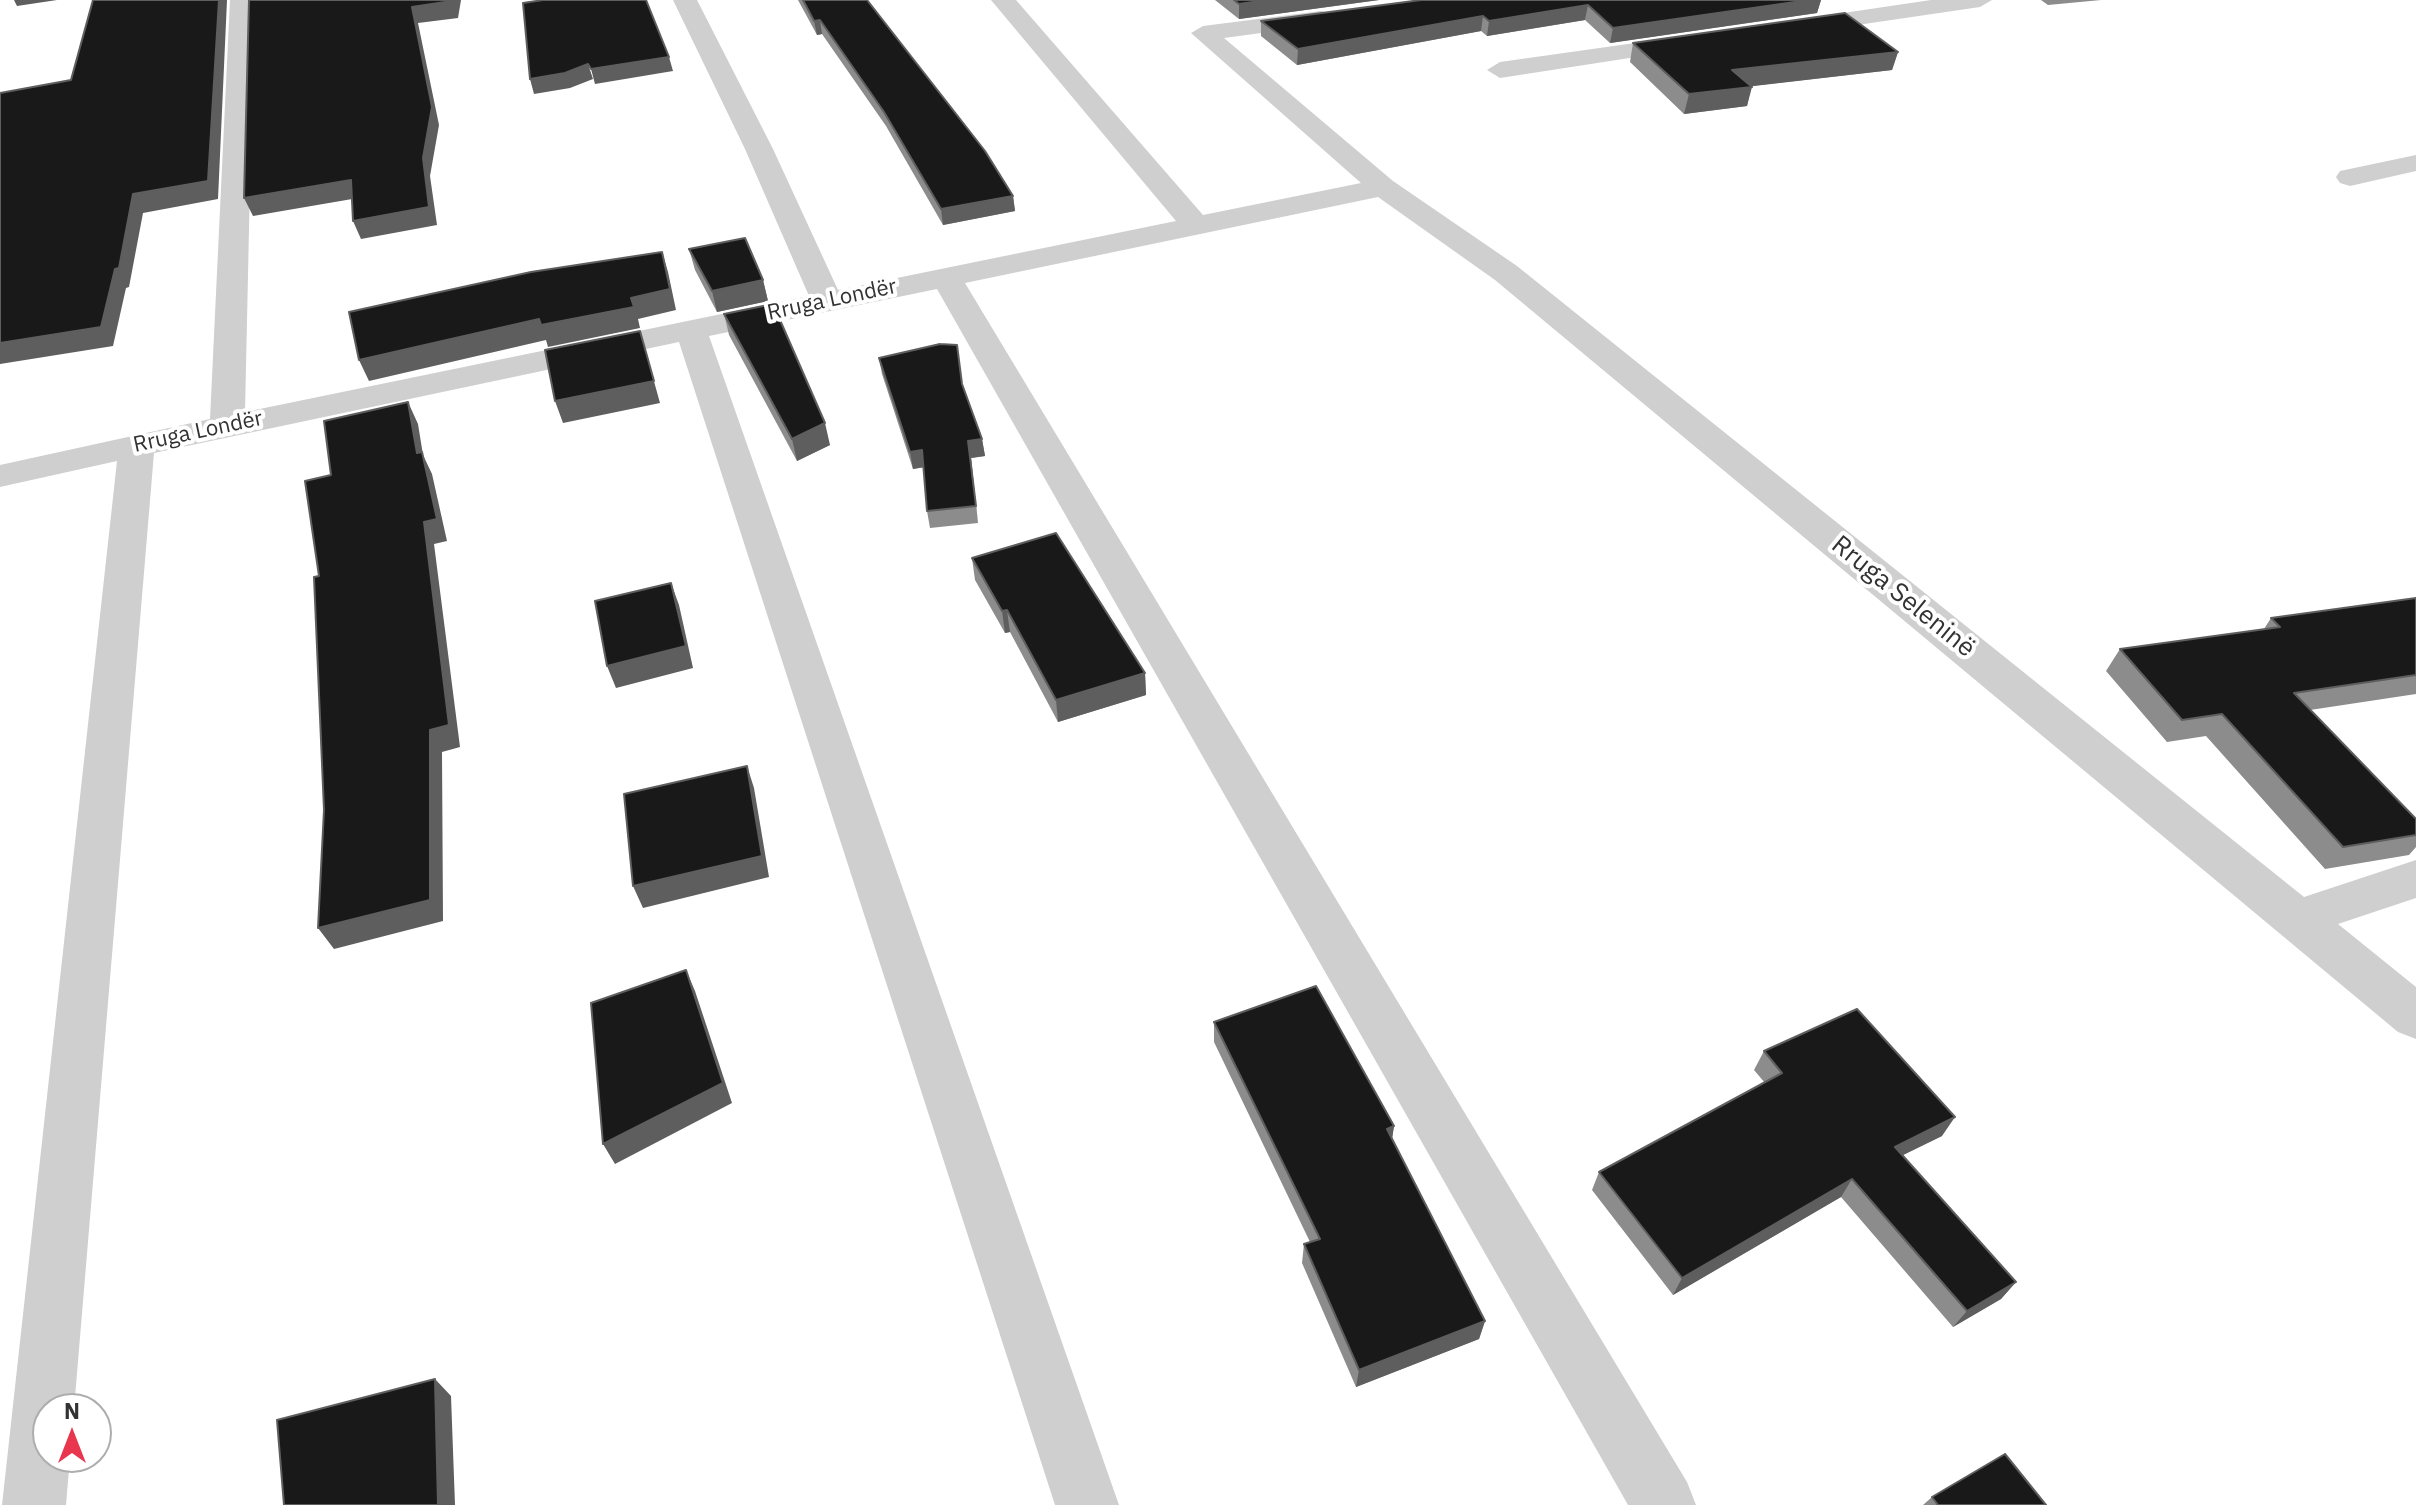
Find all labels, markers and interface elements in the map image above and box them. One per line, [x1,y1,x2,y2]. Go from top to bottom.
street label: Rruga Londër [765,273,899,327]
street label: Rruga Londër [131,405,265,459]
street label: Rruga Seleninë [1825,530,1981,664]
north arrow [32,1393,112,1473]
text: N [64,1396,80,1425]

